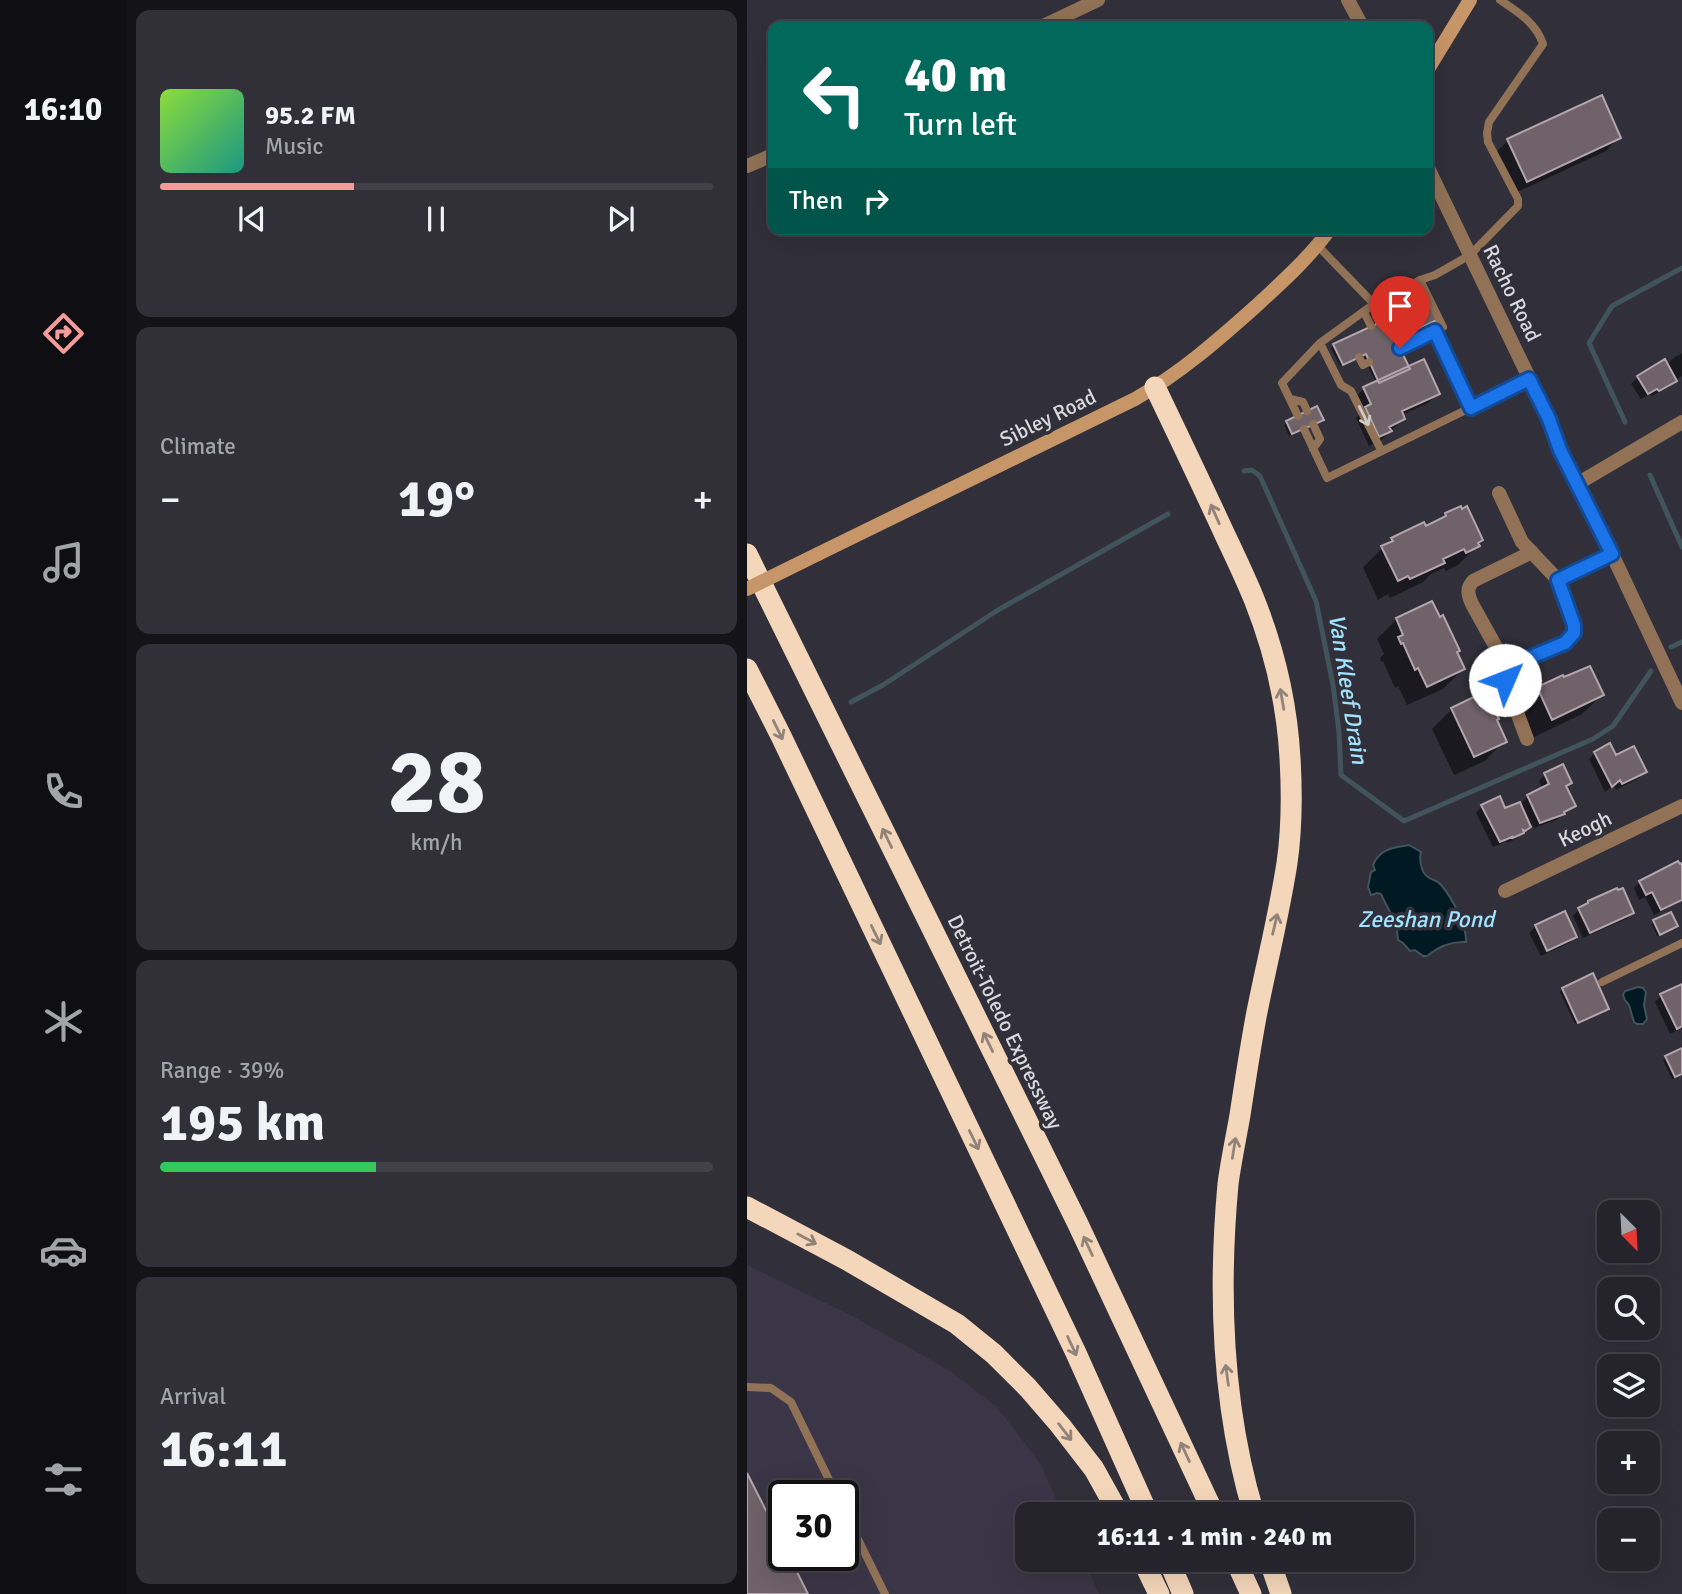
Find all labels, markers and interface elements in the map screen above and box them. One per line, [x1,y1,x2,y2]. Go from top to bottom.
text: 40 m [904,45,1007,105]
icon: left [789,49,880,140]
text: 16:10 [24,90,102,129]
text: 95.2 FM [265,100,356,132]
text: Turn left [904,105,1017,144]
text: Music [265,132,323,161]
icon: right [857,182,895,220]
text: Then [789,185,843,217]
icon: previous [233,200,271,238]
icon: pause [417,200,455,238]
icon: next [602,200,640,238]
street label: Racho Road [1477,240,1547,346]
pin [1370,276,1430,348]
icon: arrive [1381,287,1419,325]
icon: directions [39,309,88,358]
street label: Sibley Road [996,384,1100,452]
one-way arrow [1357,405,1371,426]
text: Climate [160,432,236,461]
text: 19° [398,467,475,531]
text: − [160,476,181,523]
text: + [692,476,713,523]
one-way arrow [1208,504,1222,525]
icon: music [39,538,88,587]
water label: Van Kleef Drain [1322,612,1374,767]
position arrow [1468,643,1542,717]
one-way arrow [1275,688,1288,711]
one-way arrow [771,719,785,740]
text: 28 [387,726,486,839]
icon: phone [39,767,88,816]
street label: Keogh [1554,805,1616,853]
text: km/h [410,828,463,857]
one-way arrow [879,828,893,849]
water label: Zeeshan Pond [1358,905,1497,934]
street label: Detroit-Toledo Expressway [942,910,1068,1134]
one-way arrow [1269,913,1282,936]
one-way arrow [870,924,883,945]
icon: climate [39,997,88,1046]
one-way arrow [980,1032,994,1053]
text: Range · 39% [160,1056,284,1085]
text: 195 km [160,1091,325,1155]
one-way arrow [968,1129,981,1150]
one-way arrow [1228,1137,1241,1160]
north arrow [1597,1200,1661,1264]
map controls [1597,1200,1660,1571]
icon: car [39,1226,88,1275]
one-way arrow [796,1233,817,1246]
one-way arrow [1081,1236,1094,1257]
button: search [1597,1277,1660,1340]
one-way arrow [1066,1335,1080,1356]
button: layers [1597,1354,1660,1417]
one-way arrow [1221,1364,1234,1387]
text: Arrival [160,1382,226,1411]
text: 16:11 [160,1417,288,1481]
one-way arrow [1058,1422,1073,1441]
button: + [1597,1431,1660,1494]
one-way arrow [1178,1442,1191,1463]
icon: filters [39,1455,88,1504]
speed limit sign: 30 [768,1480,859,1571]
button: − [1597,1508,1660,1571]
text: 16:11 · 1 min · 240 m [1097,1521,1332,1553]

